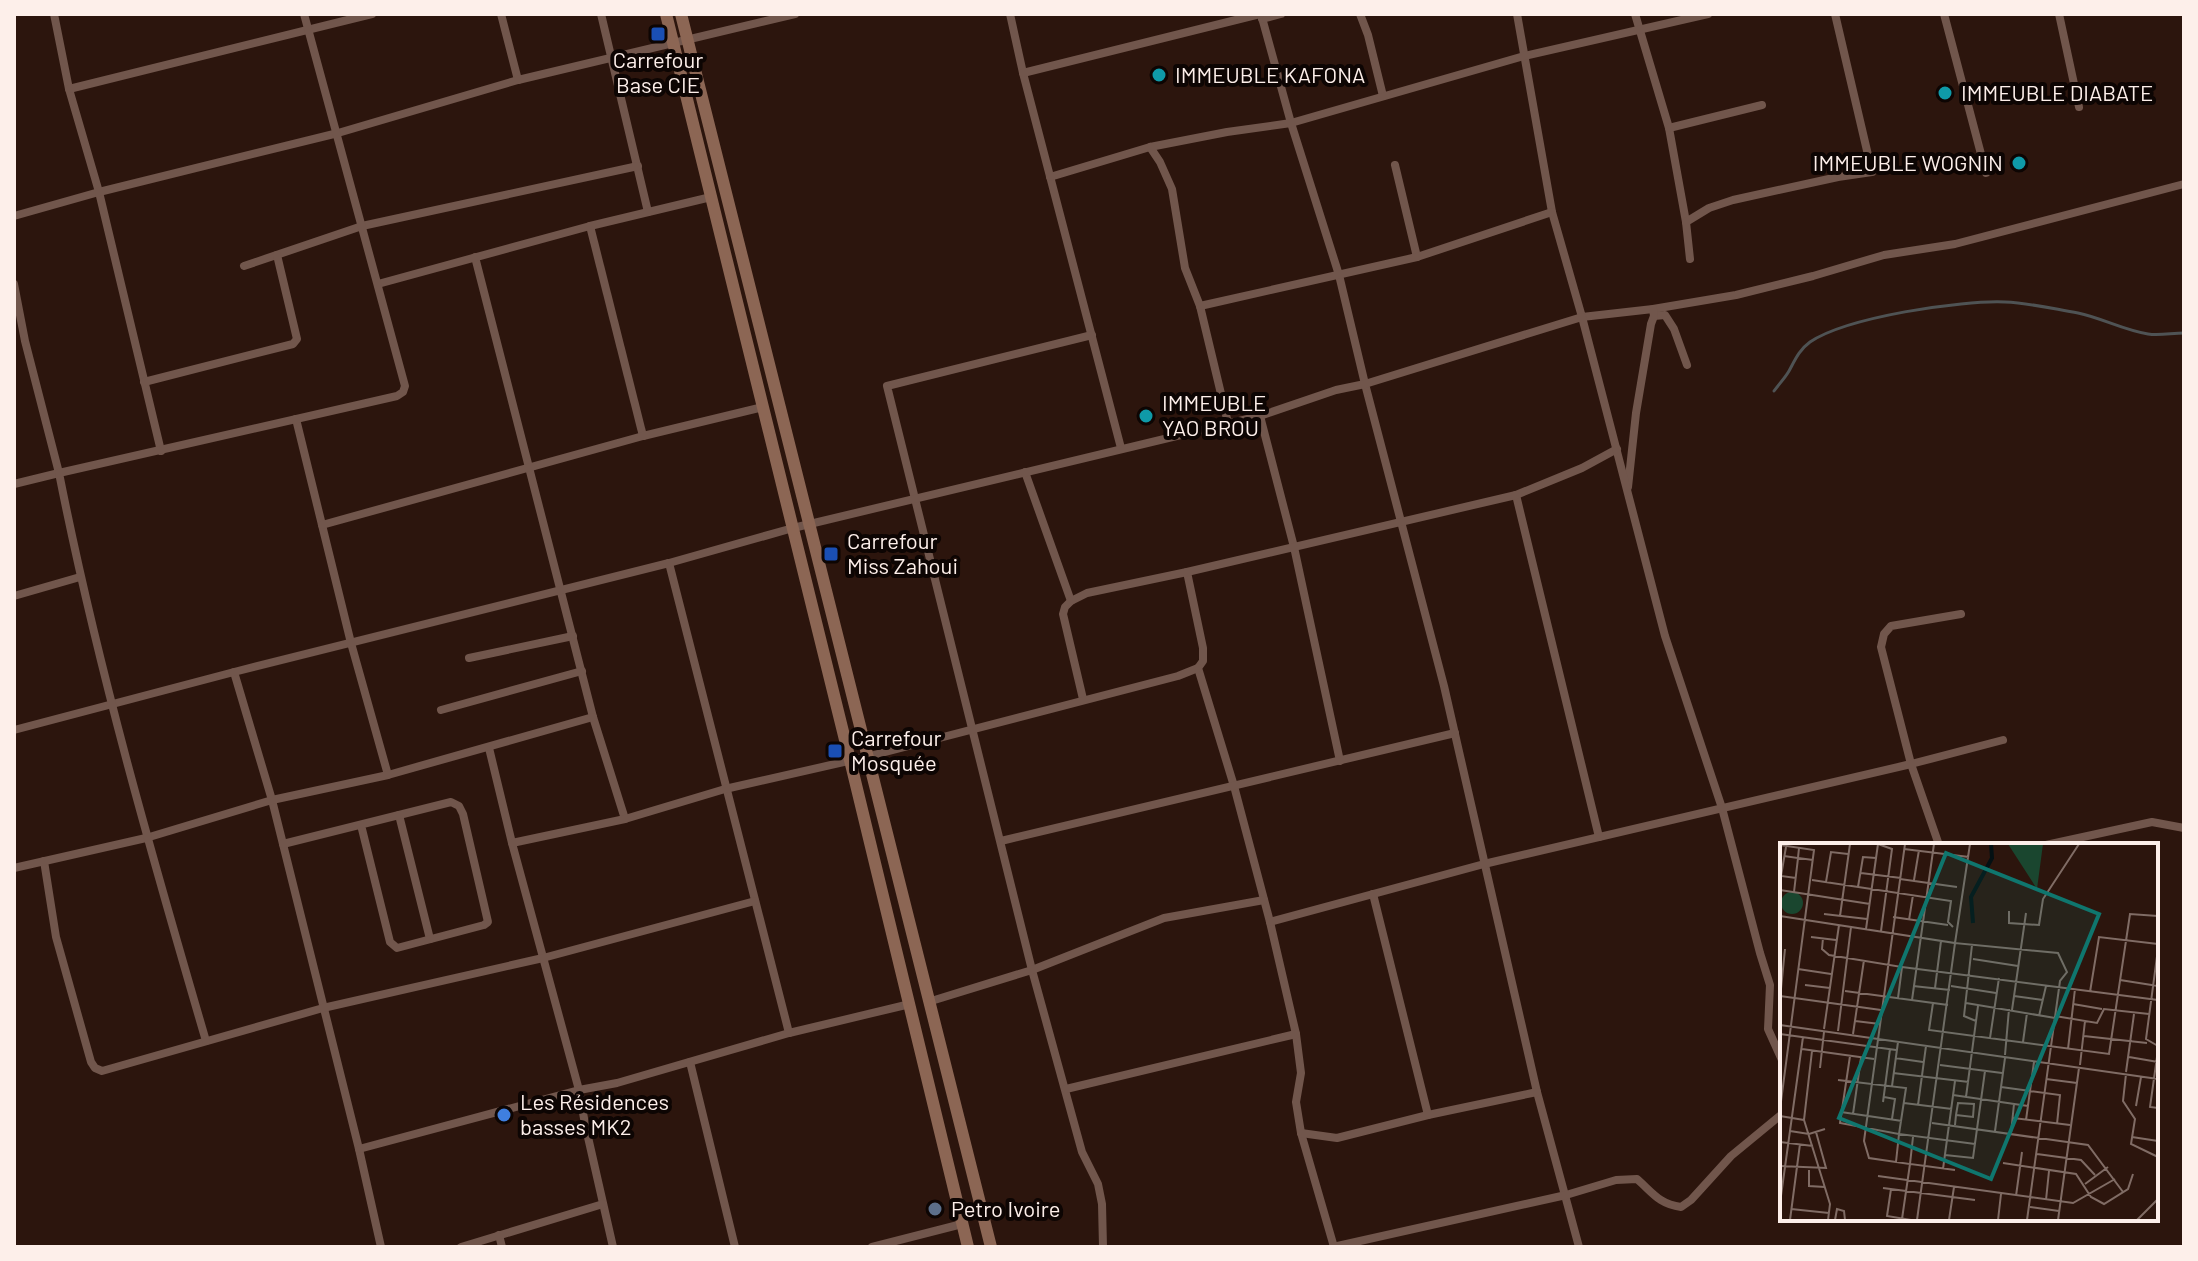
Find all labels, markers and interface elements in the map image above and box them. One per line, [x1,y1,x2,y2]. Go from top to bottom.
marker: Carrefour Base CIE [649,25,667,43]
place label: Carrefour Base CIE [613,46,703,97]
place label: IMMEUBLE KAFONA [1175,61,1365,87]
marker: IMMEUBLE KAFONA [1150,66,1168,84]
place label: IMMEUBLE DIABATE [1961,79,2153,105]
marker: IMMEUBLE DIABATE [1936,84,1954,102]
place label: IMMEUBLE WOGNIN [1813,149,2003,175]
marker: IMMEUBLE WOGNIN [2010,154,2028,172]
place label: IMMEUBLE YAO BROU [1162,389,1266,440]
marker: IMMEUBLE YAO BROU [1137,407,1155,425]
place label: Carrefour Miss Zahoui [847,527,958,578]
marker: Carrefour Miss Zahoui [822,545,840,563]
place label: Carrefour Mosquée [851,724,942,775]
marker: Carrefour Mosquée [826,742,844,760]
inset map [1780,843,2158,1221]
place label: Les Résidences basses MK2 [520,1088,669,1139]
marker: Les Résidences basses MK2 [495,1106,513,1124]
place label: Petro Ivoire [951,1195,1061,1221]
marker: Petro Ivoire [926,1200,944,1218]

